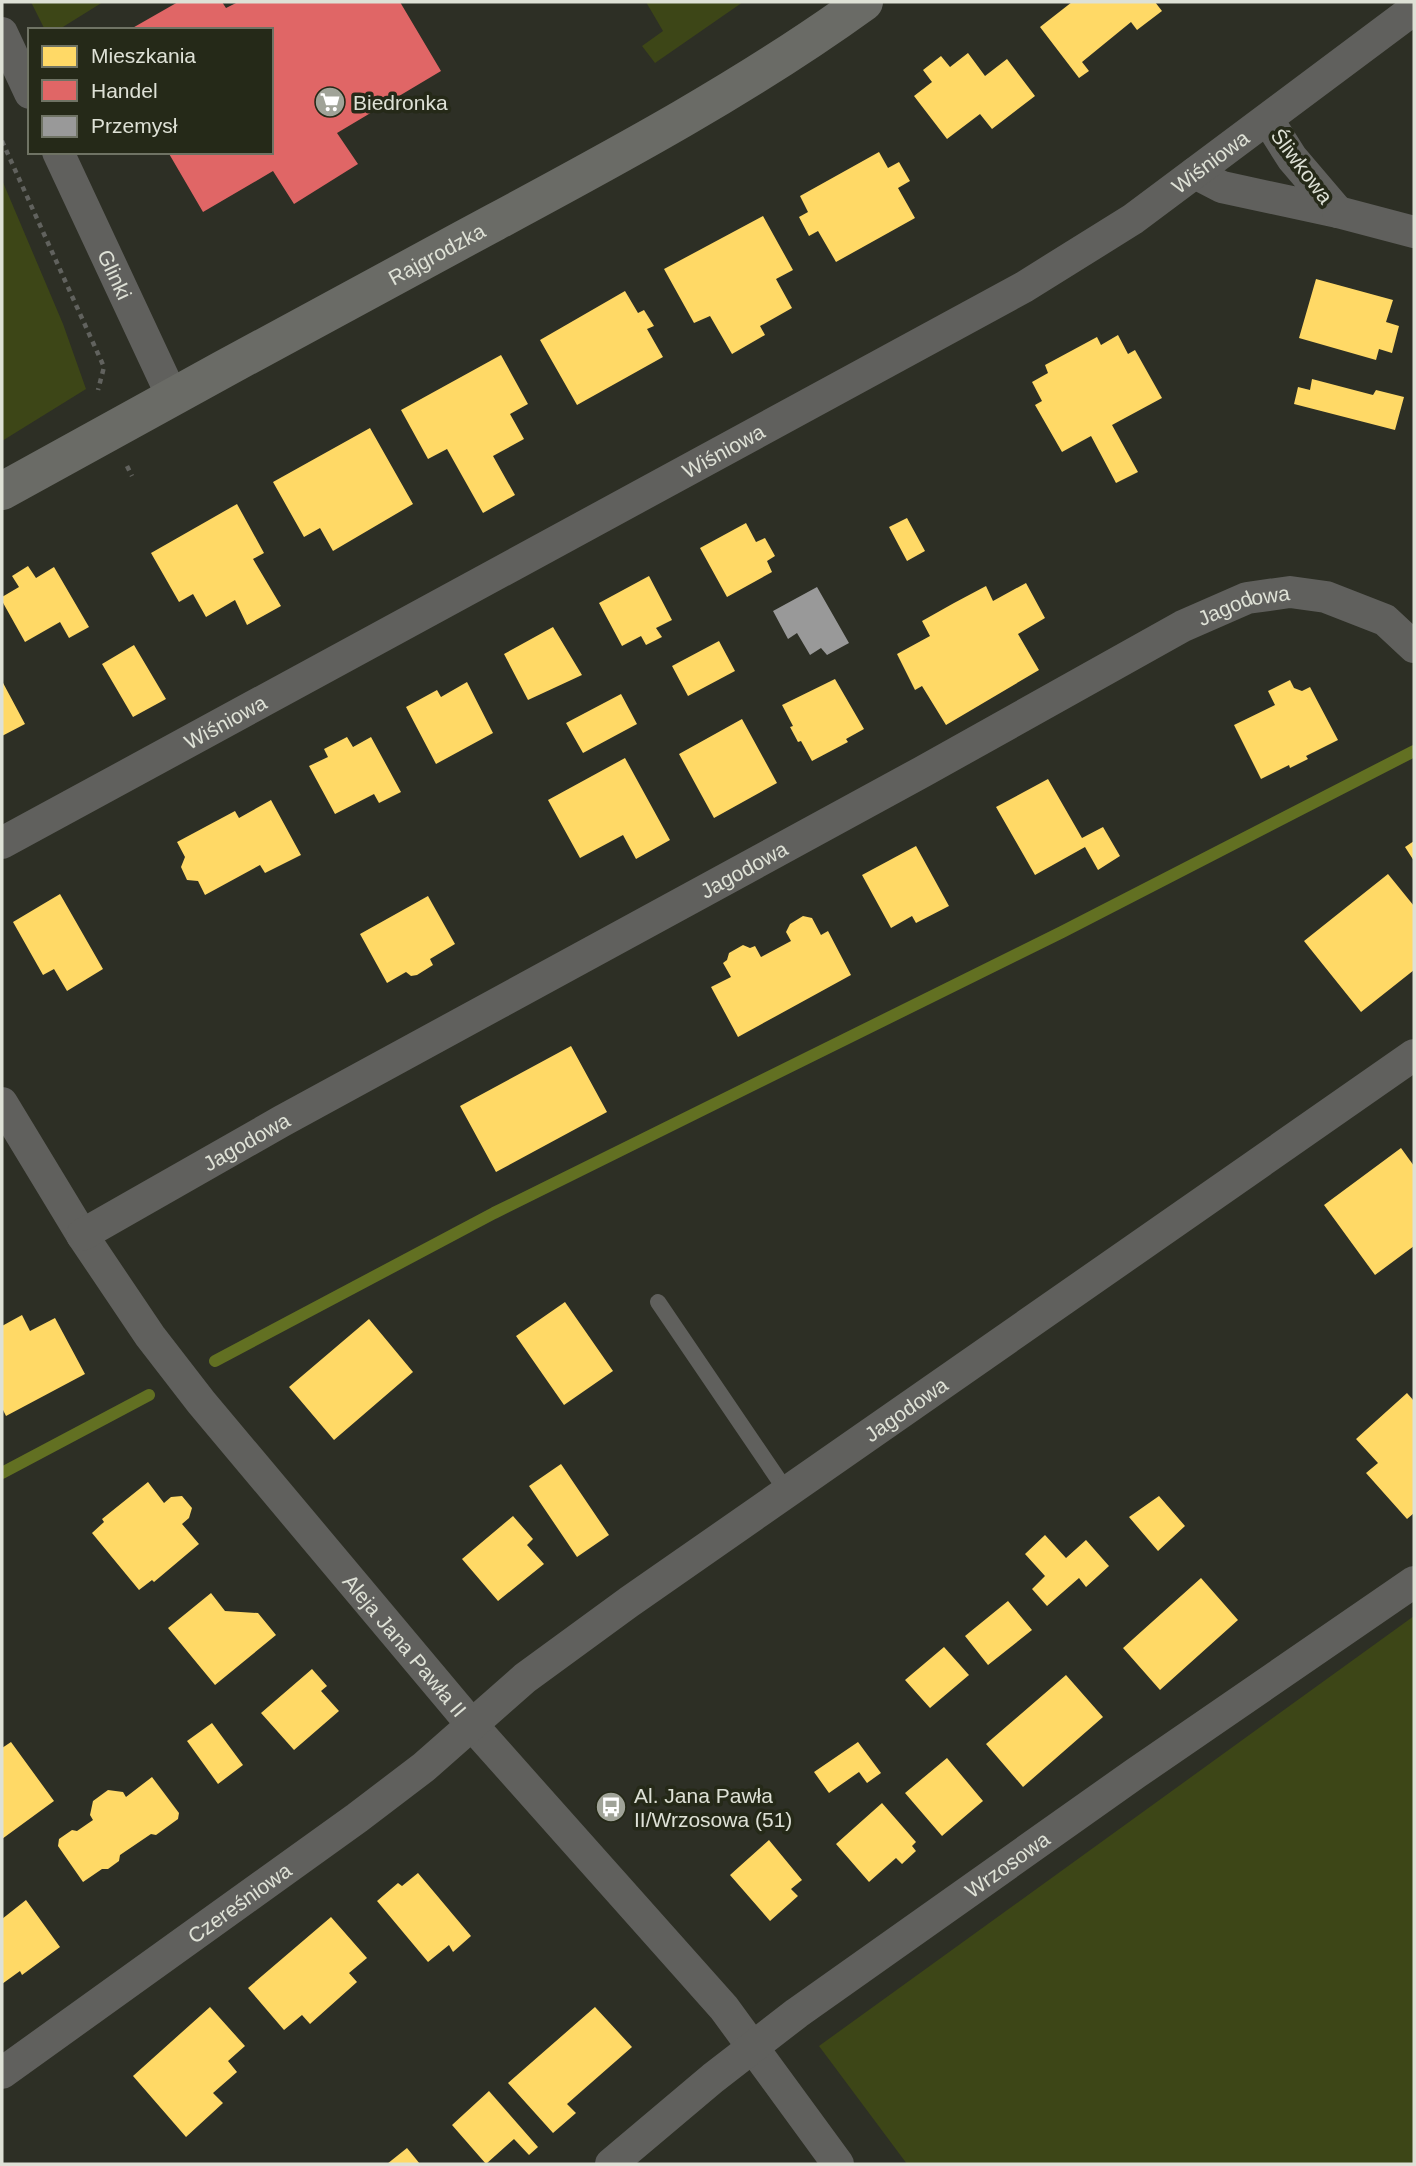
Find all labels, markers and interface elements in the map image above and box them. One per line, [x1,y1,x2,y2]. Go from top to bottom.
legend [28,28,273,154]
text: Mieszkania [91,44,196,67]
text: Handel [91,79,158,102]
supermarket icon: Biedronka [313,85,347,119]
place label: Biedronka [353,91,448,114]
text: Przemysł [91,114,178,137]
street label: Śliwkowa [1266,124,1338,208]
street label: Wiśniowa [1167,125,1253,198]
street label: Rajgrodzka [384,218,489,289]
street label: Glinki [94,246,137,303]
street label: Wiśniowa [678,419,768,482]
street label: Jagodowa [1194,581,1291,630]
street label: Wiśniowa [180,690,270,753]
street label: Jagodowa [696,836,791,902]
street label: Jagodowa [199,1108,294,1175]
street label: Jagodowa [860,1372,952,1446]
street label: Aleja Jana Pawła II [339,1569,471,1721]
place label: Al. Jana Pawła II/Wrzosowa (51) [634,1784,792,1831]
bus stop icon: Al. Jana Pawła II/Wrzosowa (51) [594,1790,628,1824]
street label: Wrzosowa [961,1826,1054,1902]
street label: Czereśniowa [183,1858,295,1947]

